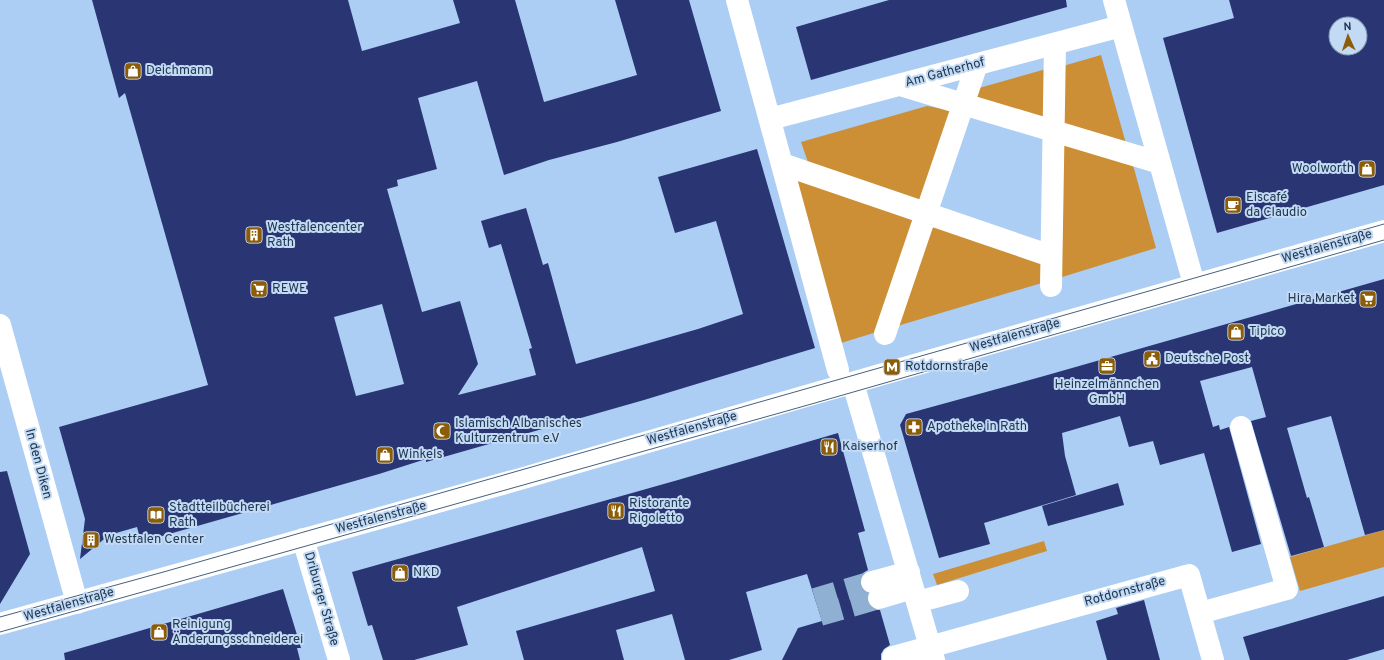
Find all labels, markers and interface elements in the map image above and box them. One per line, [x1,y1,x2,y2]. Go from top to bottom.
north arrow [1328,16,1368,56]
text: N [1343,20,1352,34]
street label: Am Gatherhof [903,55,987,91]
shop icon: Deichmann [123,61,143,81]
place label: Deichmann [146,63,212,79]
shop icon: Woolworth [1357,159,1377,179]
place label: Woolworth [1292,161,1354,177]
place label: Eiscafé da Claudio [1246,190,1307,221]
cafe icon: Eiscafé da Claudio [1223,195,1243,215]
place label: Westfalencenter Rath [267,220,362,251]
building icon: Westfalencenter Rath [244,225,264,245]
street label: Westfalenstraße [1280,226,1374,268]
supermarket icon: REWE [249,279,269,299]
place label: REWE [272,281,307,297]
supermarket icon: Hira Market [1358,289,1378,309]
place label: Hira Market [1288,291,1355,307]
street label: Westfalenstraße [968,315,1062,357]
shop icon: Tipico [1226,322,1246,342]
place label: Tipico [1249,324,1284,340]
public building icon: Deutsche Post [1142,349,1162,369]
place label: Deutsche Post [1165,351,1249,367]
office icon: Heinzelmännchen GmbH [1097,356,1117,376]
metro station icon: Rotdornstraße [882,357,902,377]
place label: Rotdornstraße [905,359,988,375]
place label: Heinzelmännchen GmbH [1055,377,1159,408]
street label: Westfalenstraße [645,408,739,450]
place label: Islamisch Albanisches Kulturzentrum e.V [455,416,582,447]
pharmacy icon: Apotheke in Rath [904,417,924,437]
place label: Apotheke in Rath [927,419,1027,435]
mosque icon: Islamisch Albanisches Kulturzentrum e.V [432,421,452,441]
street label: In den Diken [21,427,55,501]
restaurant icon: Kaiserhof [819,437,839,457]
place label: Kaiserhof [842,439,898,455]
shop icon: Winkels [375,445,395,465]
place label: Winkels [398,447,443,463]
place label: Ristorante Rigoletto [629,496,690,527]
street label: Westfalenstraße [334,498,428,538]
place label: Stadtteilbücherei Rath [169,500,270,531]
restaurant icon: Ristorante Rigoletto [606,501,626,521]
library icon: Stadtteilbücherei Rath [146,505,166,525]
building icon: Westfalen Center [81,530,101,550]
place label: Westfalen Center [104,532,204,548]
street label: Driburger Straße [300,550,342,648]
shop icon: NKD [390,563,410,583]
place label: NKD [413,565,440,581]
street label: Rotdornstraße [1083,574,1167,610]
street label: Westfalenstraße [22,584,116,626]
place label: Reinigung Änderungsschneiderei [172,617,303,648]
shop icon: Reinigung Änderungsschneiderei [149,622,169,642]

